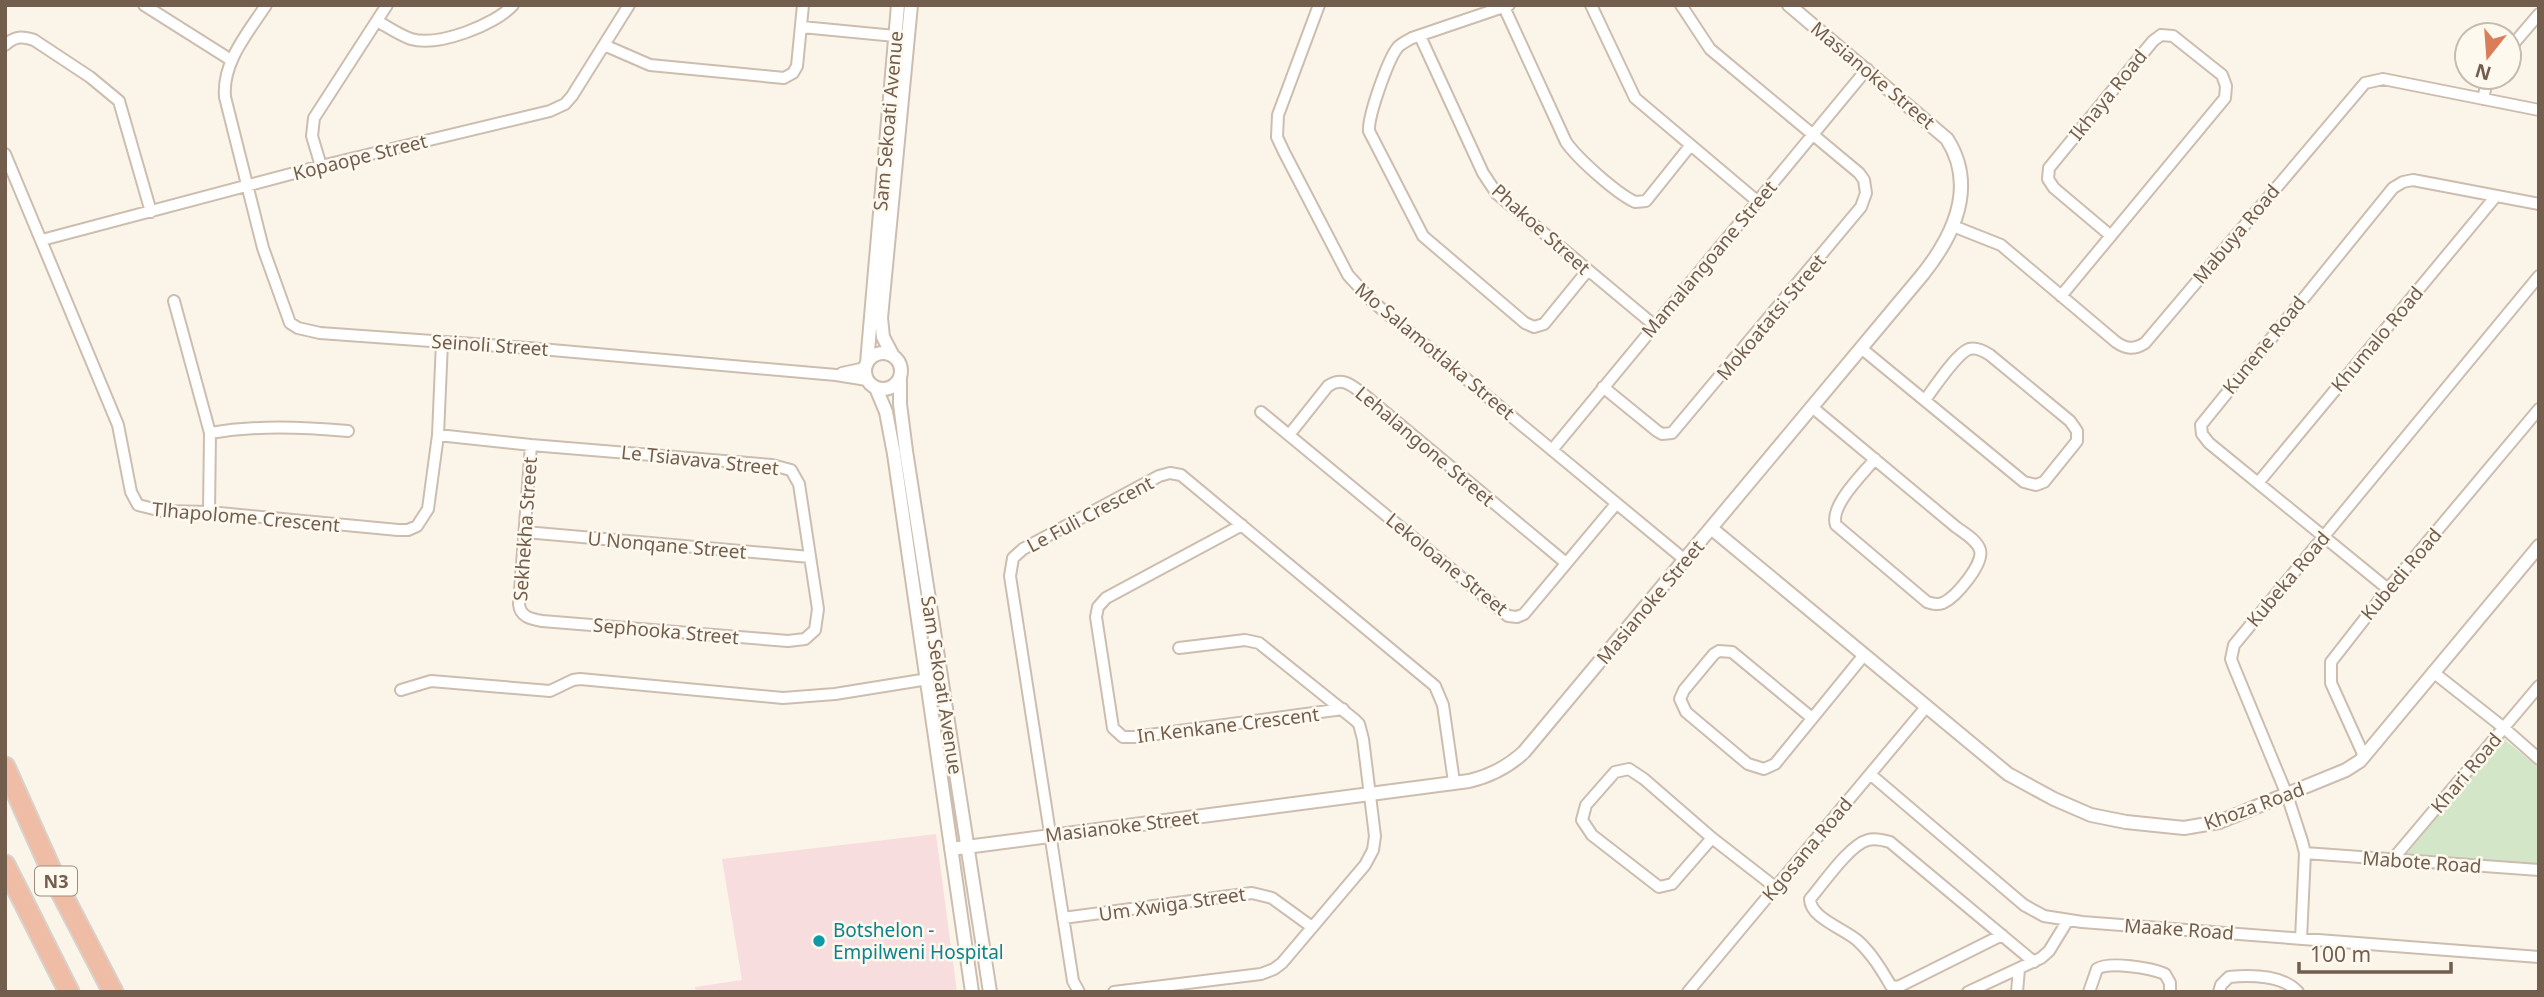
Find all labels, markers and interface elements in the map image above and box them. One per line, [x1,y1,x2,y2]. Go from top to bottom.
street label: Masianoke Street [1805,15,1941,135]
north arrow [2453,21,2523,91]
street label: Sam Sekoati Avenue [867,30,909,212]
street label: Ikhaya Road [2063,44,2153,146]
text: N [2472,58,2494,87]
street label: Kopaope Street [290,128,430,186]
street label: Mamalangoane Street [1635,175,1783,343]
street label: Phakoe Street [1486,178,1596,280]
street label: Mabuya Road [2187,179,2285,289]
street label: Mokoatatsi Street [1710,248,1832,386]
street label: Mo Salamotlaka Street [1350,277,1520,426]
street label: Khumalo Road [2325,281,2429,397]
street label: Kunene Road [2216,291,2312,399]
street label: Seinoli Street [431,328,549,362]
street label: Lehalangone Street [1350,380,1500,512]
street label: Le Tsiavava Street [620,439,780,481]
street label: Sekhekha Street [507,456,543,602]
street label: Le Fuli Crescent [1022,470,1158,558]
street label: Tlhapolome Crescent [151,496,341,538]
street label: Lekoloane Street [1381,507,1514,621]
street label: Kubedi Road [2355,522,2447,626]
street label: U Nonqane Street [587,525,748,565]
street label: Kubeka Road [2240,526,2336,632]
street label: Masianoke Street [1590,534,1710,670]
street label: Sam Sekoati Avenue [915,594,969,776]
street label: Sephooka Street [592,612,740,650]
street label: In Kenkane Crescent [1135,701,1321,749]
street label: Khari Road [2425,727,2507,819]
street label: Khoza Road [2200,776,2308,836]
street label: Kgosana Road [1756,792,1858,906]
street label: Masianoke Street [1044,804,1200,848]
street label: Mabote Road [2362,845,2482,879]
road number: N3 [35,866,77,896]
street label: Um Xwiga Street [1097,881,1247,927]
street label: Maake Road [2123,912,2235,946]
place label: Botshelon - Empilweni Hospital [833,917,1004,965]
scale bar [2299,930,2451,974]
marker: Botshelon - Empilweni Hospital [811,933,827,949]
text: 100 m [2310,940,2371,968]

